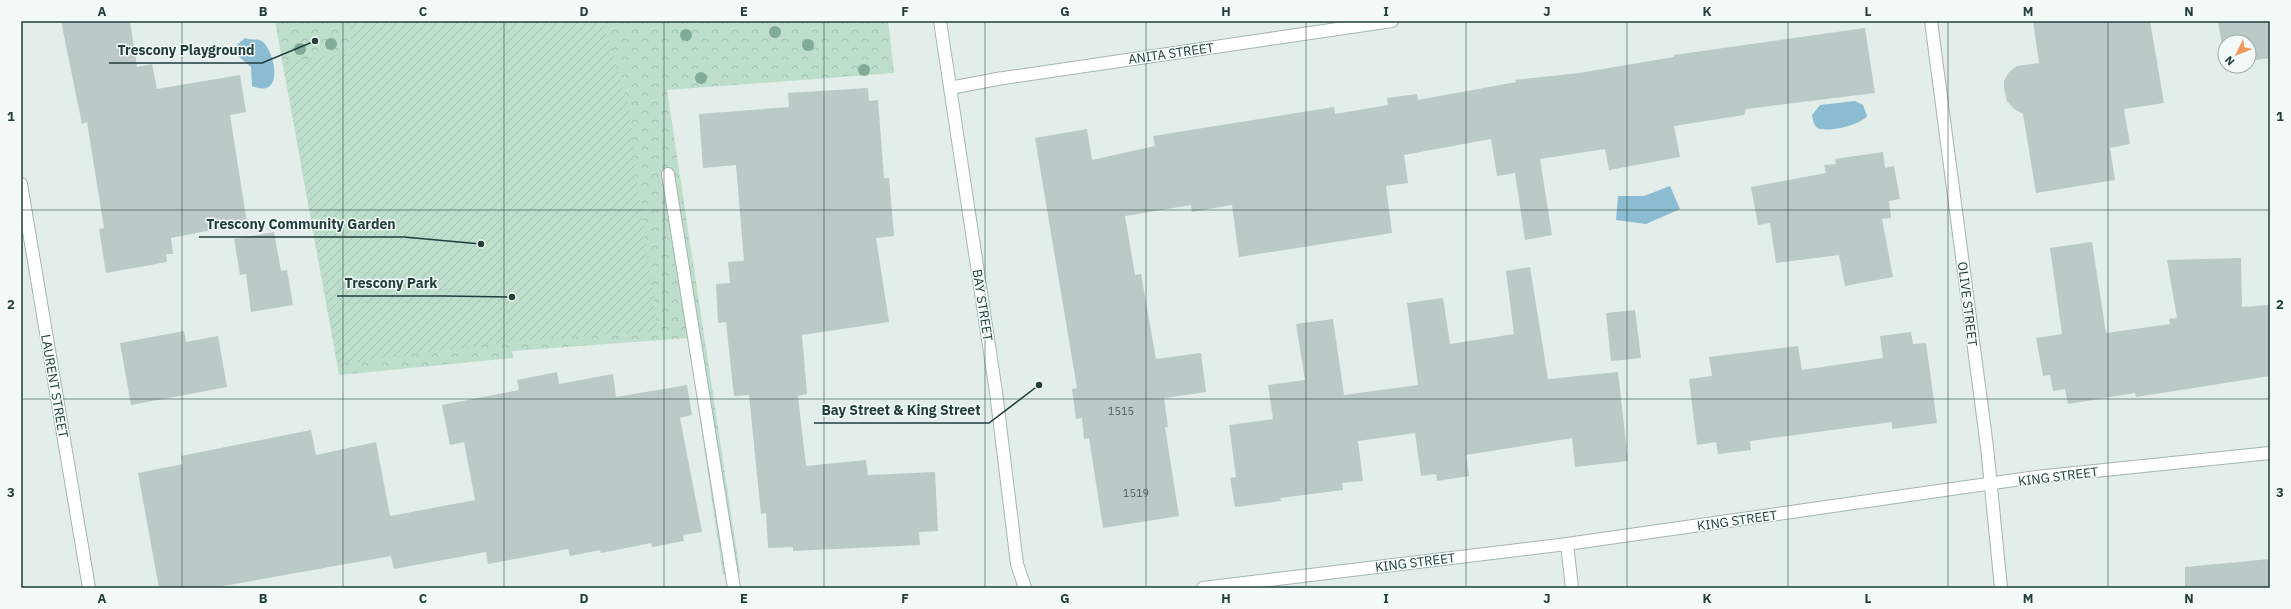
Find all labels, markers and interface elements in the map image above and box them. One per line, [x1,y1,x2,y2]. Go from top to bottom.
text: A [98,3,107,20]
text: B [259,3,268,20]
text: C [419,3,428,20]
text: D [579,3,589,20]
text: E [740,3,748,20]
text: F [901,3,909,20]
text: G [1060,3,1070,20]
text: H [1221,3,1231,20]
text: I [1383,3,1389,20]
text: J [1543,3,1551,20]
text: K [1702,3,1712,20]
text: L [1865,3,1872,20]
text: M [2023,3,2033,20]
text: N [2184,3,2194,20]
north arrow [2217,34,2257,74]
callout: Trescony Playground [109,37,262,63]
street label: ANITA STREET [1127,39,1216,68]
text: Trescony Playground [118,41,255,59]
text: N [2222,53,2238,69]
text: 1 [7,108,15,125]
text: 1 [2276,108,2284,125]
callout: Trescony Community Garden [199,211,404,237]
text: Trescony Community Garden [206,215,396,233]
street label: OLIVE STREET [1954,261,1981,348]
street label: BAY STREET [968,268,997,343]
callout: Trescony Park [337,270,446,296]
text: Trescony Park [345,274,438,292]
text: 2 [7,296,15,313]
text: 2 [2276,296,2284,313]
street label: LAURENT STREET [37,333,72,440]
callout: Bay Street & King Street [814,397,989,423]
text: Bay Street & King Street [821,401,981,419]
house number: 1515 [1108,404,1134,418]
street label: KING STREET [2017,463,2100,490]
text: 3 [7,484,15,501]
text: 3 [2276,484,2284,501]
house number: 1519 [1123,486,1149,500]
street label: KING STREET [1696,506,1779,535]
street label: KING STREET [1374,549,1457,576]
text: A [98,590,107,607]
text: B [259,590,268,607]
text: C [419,590,428,607]
text: D [579,590,589,607]
text: E [740,590,748,607]
text: F [901,590,909,607]
text: G [1060,590,1070,607]
text: H [1221,590,1231,607]
text: I [1383,590,1389,607]
text: J [1543,590,1551,607]
text: K [1702,590,1712,607]
text: L [1865,590,1872,607]
text: M [2023,590,2033,607]
text: N [2184,590,2194,607]

